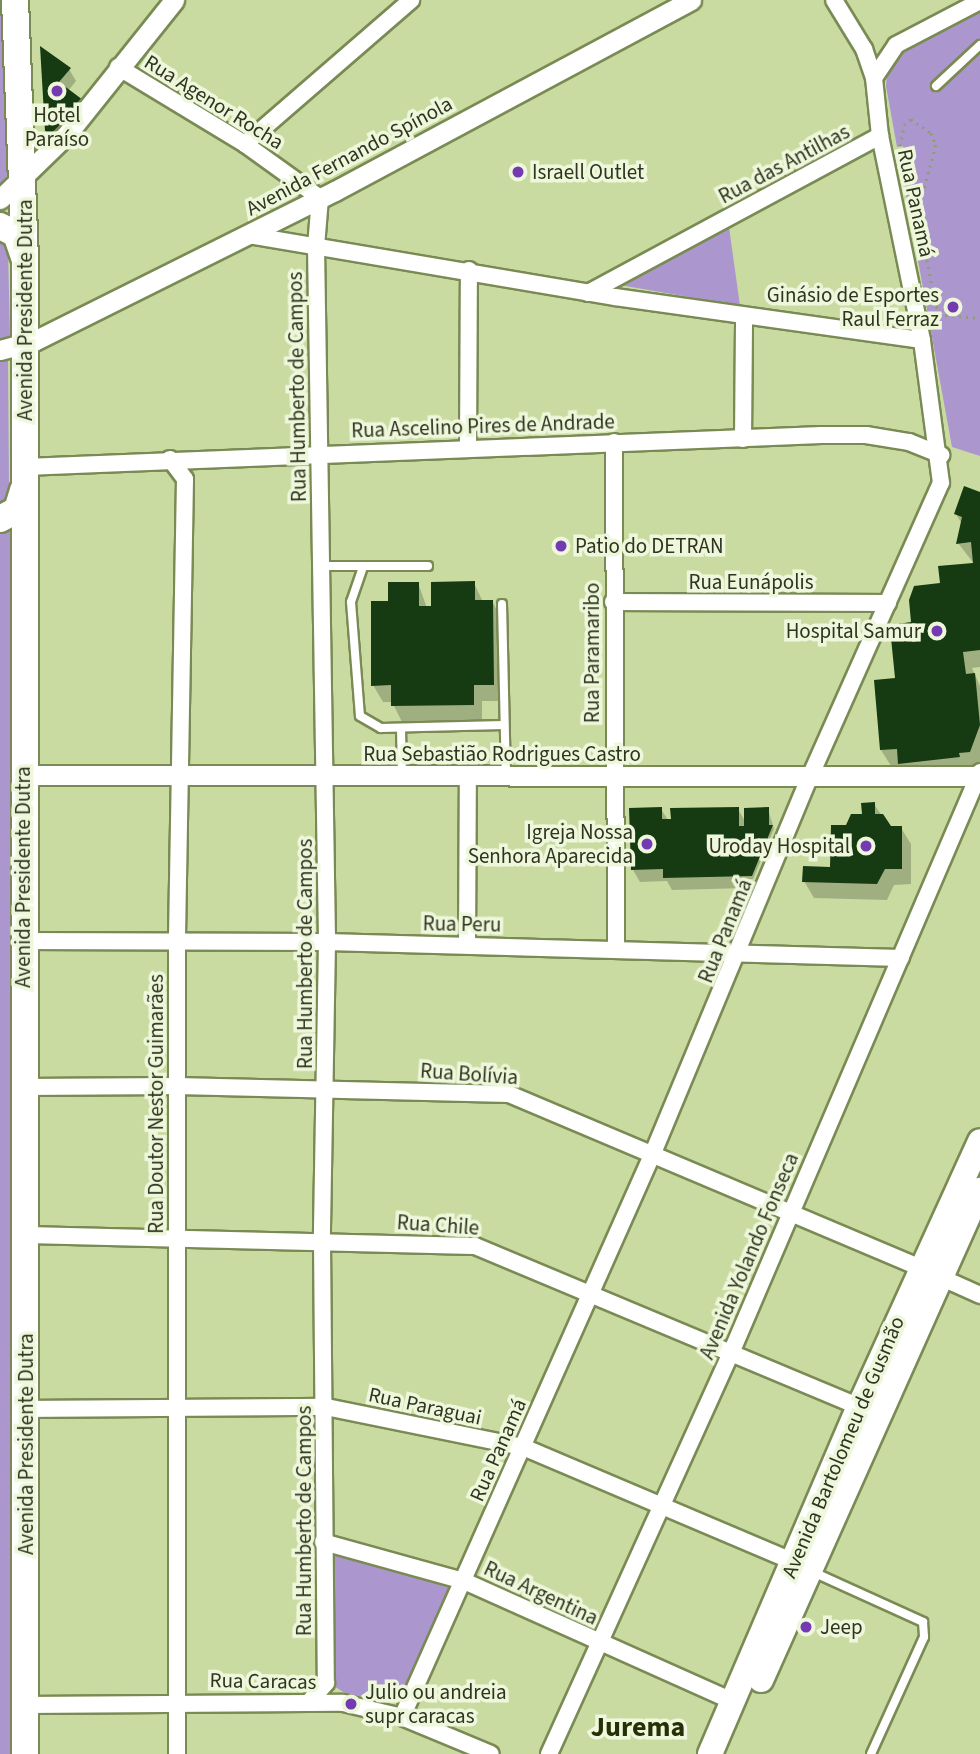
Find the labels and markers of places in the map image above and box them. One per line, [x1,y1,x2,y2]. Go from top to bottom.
marker: Hotel Paraíso [49,83,65,99]
place label: Hotel Paraíso [25,102,89,152]
place label: Israell Outlet [532,159,644,185]
marker: Israell Outlet [510,164,526,180]
place label: Ginásio de Esportes Raul Ferraz [767,282,939,332]
marker: Ginásio de Esportes Raul Ferraz [945,299,961,315]
place label: Patio do DETRAN [575,533,723,559]
marker: Patio do DETRAN [553,538,569,554]
place label: Hospital Samur [786,618,921,644]
marker: Hospital Samur [927,621,947,641]
place label: Igreja Nossa Senhora Aparecida [468,819,633,869]
place label: Uroday Hospital [709,833,850,859]
marker: Igreja Nossa Senhora Aparecida [639,836,655,852]
marker: Uroday Hospital [856,836,876,856]
place label: Jeep [820,1614,863,1640]
marker: Jeep [798,1619,814,1635]
place label: Julio ou andreia supr caracas [365,1679,507,1729]
marker: Julio ou andreia supr caracas [343,1696,359,1712]

